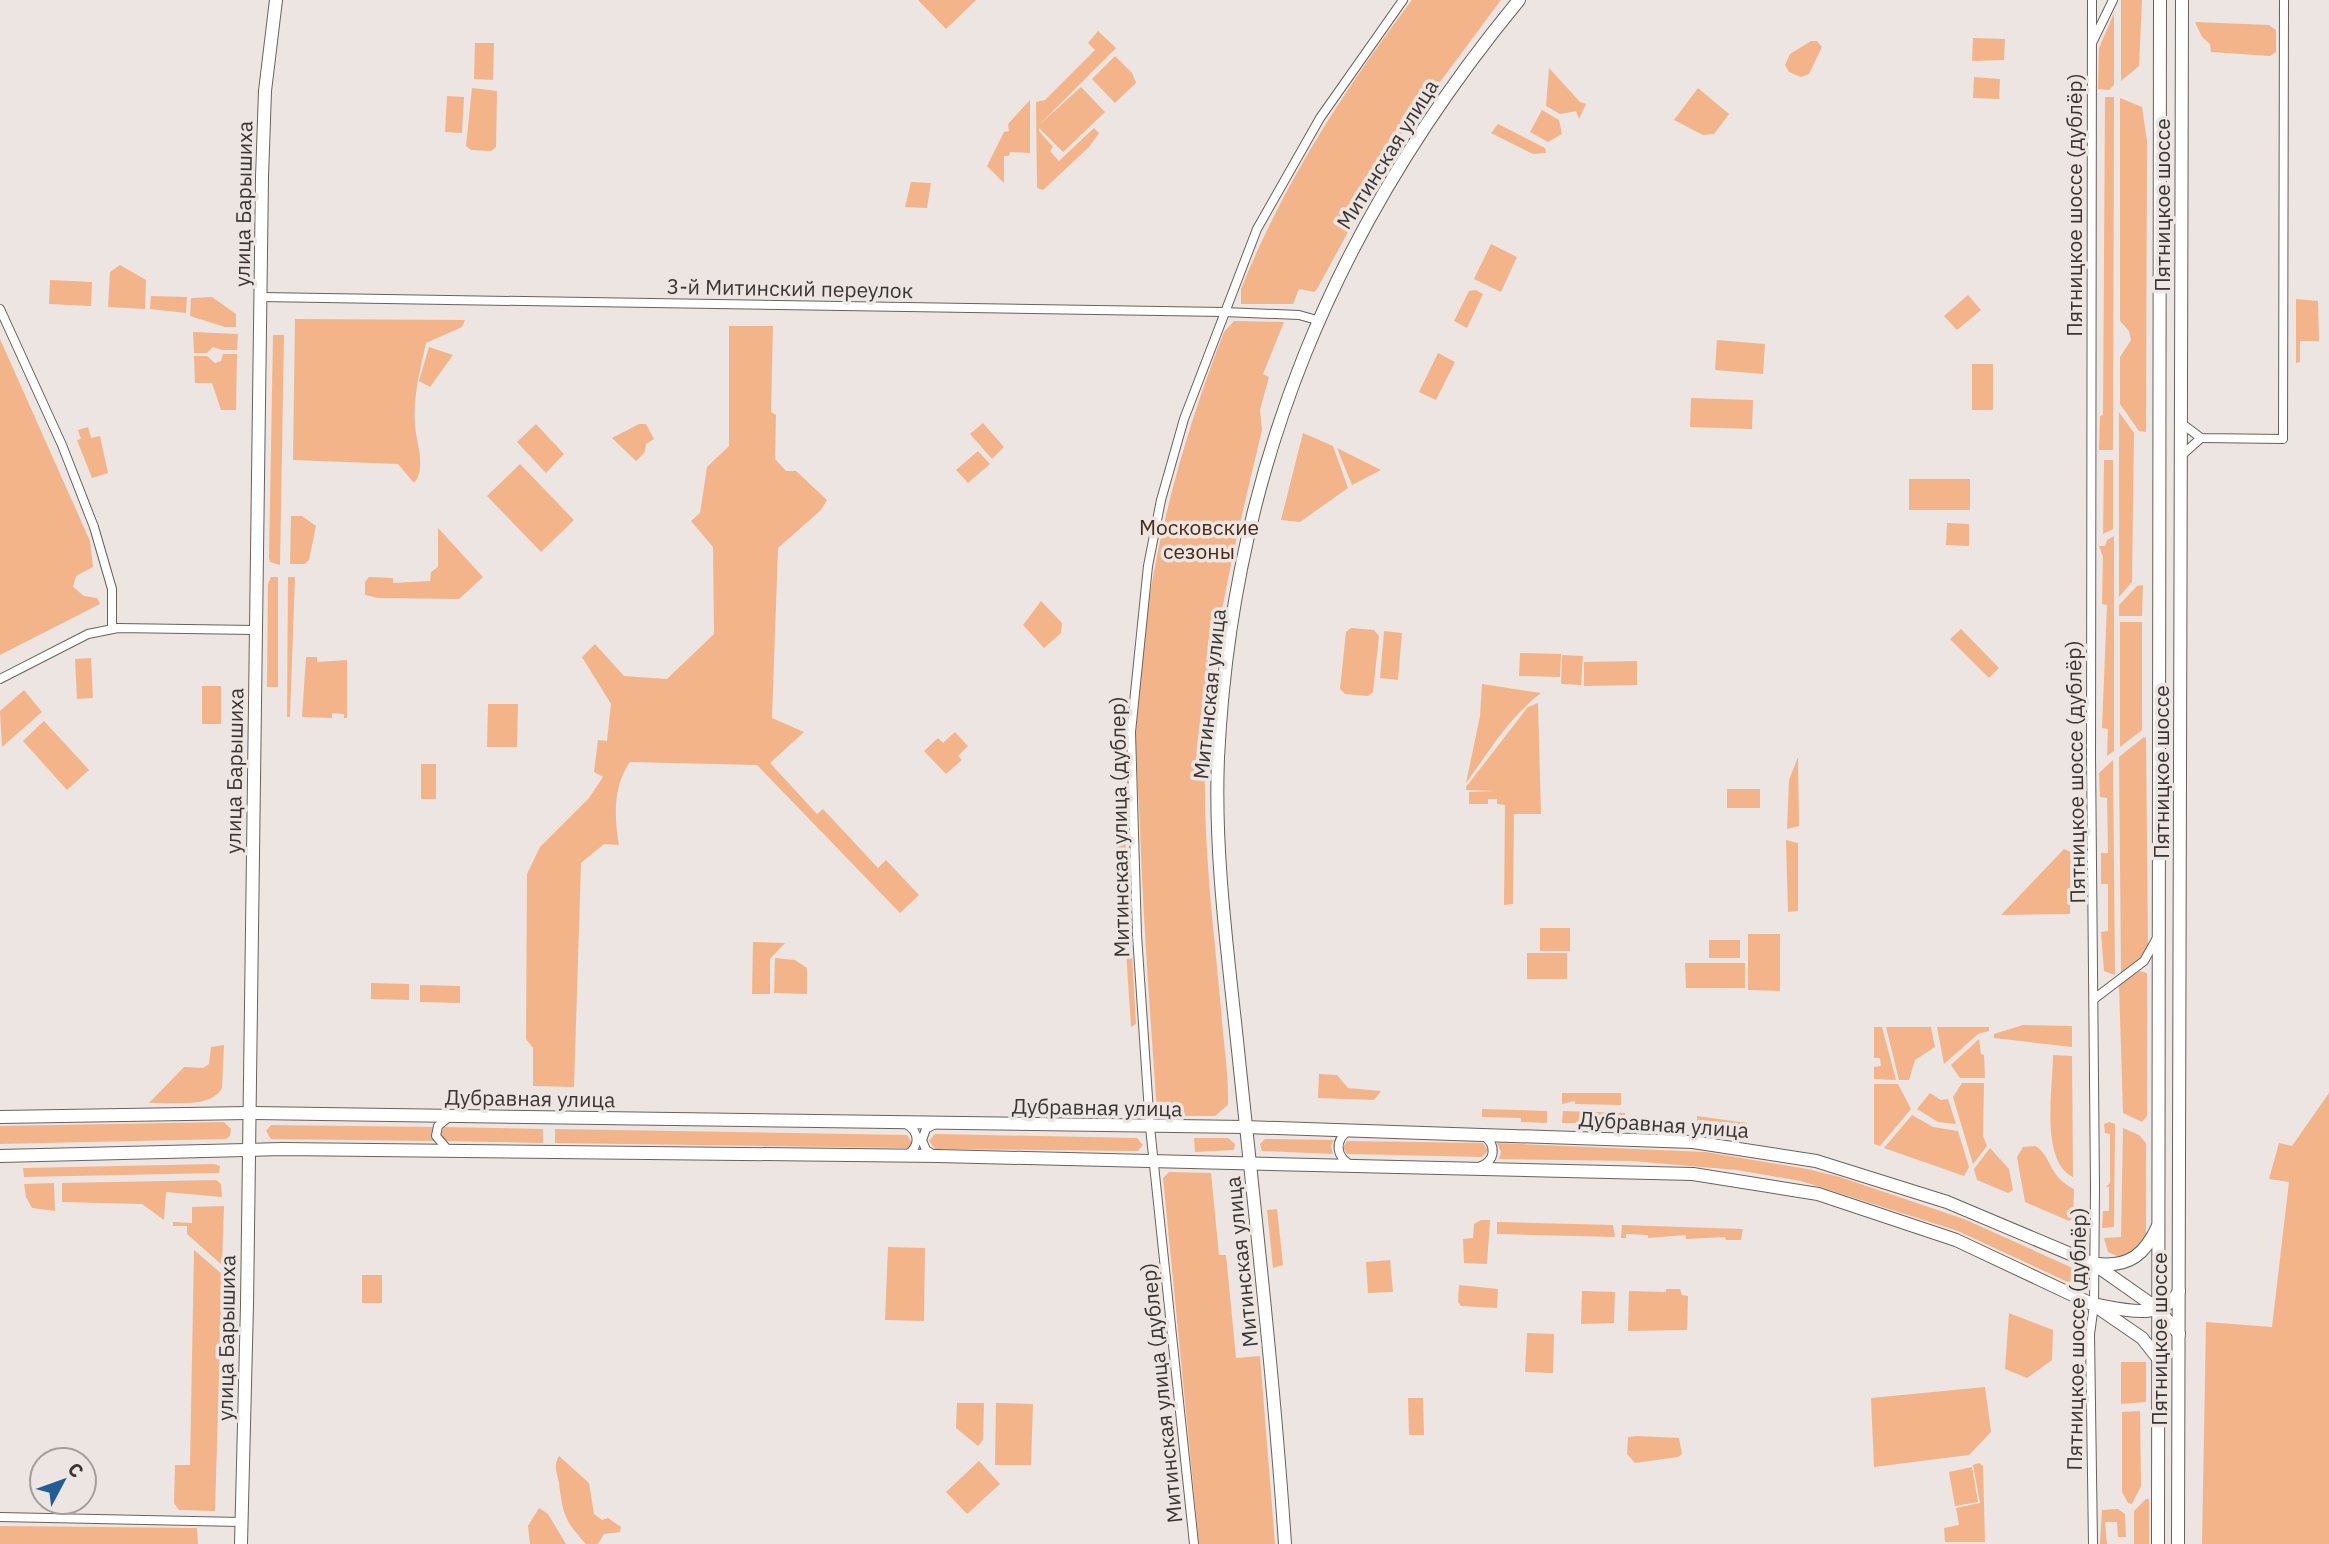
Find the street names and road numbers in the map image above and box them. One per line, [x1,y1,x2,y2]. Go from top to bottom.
street label: Пятницкое шоссе (дублёр) [2060,73,2088,337]
street label: Митинская улица [1330,74,1444,234]
street label: Пятницкое шоссе [2148,118,2176,292]
street label: улица Барышиха [228,121,258,287]
street label: 3-й Митинский переулок [667,272,913,304]
street label: Митинская улица [1186,607,1232,781]
street label: Пятницкое шоссе (дублёр) [2059,640,2091,904]
street label: Пятницкое шоссе [2147,685,2175,859]
street label: улица Барышиха [219,688,249,854]
street label: Митинская улица (дублер) [1103,696,1135,958]
street label: Дубравная улица [445,1083,615,1113]
street label: Дубравная улица [1012,1092,1182,1122]
street label: Дубравная улица [1578,1104,1750,1144]
street label: Митинская улица [1218,1175,1264,1349]
street label: Пятницкое шоссе (дублёр) [2060,1207,2092,1471]
street label: Пятницкое шоссе [2145,1252,2173,1426]
street label: улица Барышиха [211,1255,241,1421]
street label: Митинская улица (дублер) [1133,1262,1189,1524]

